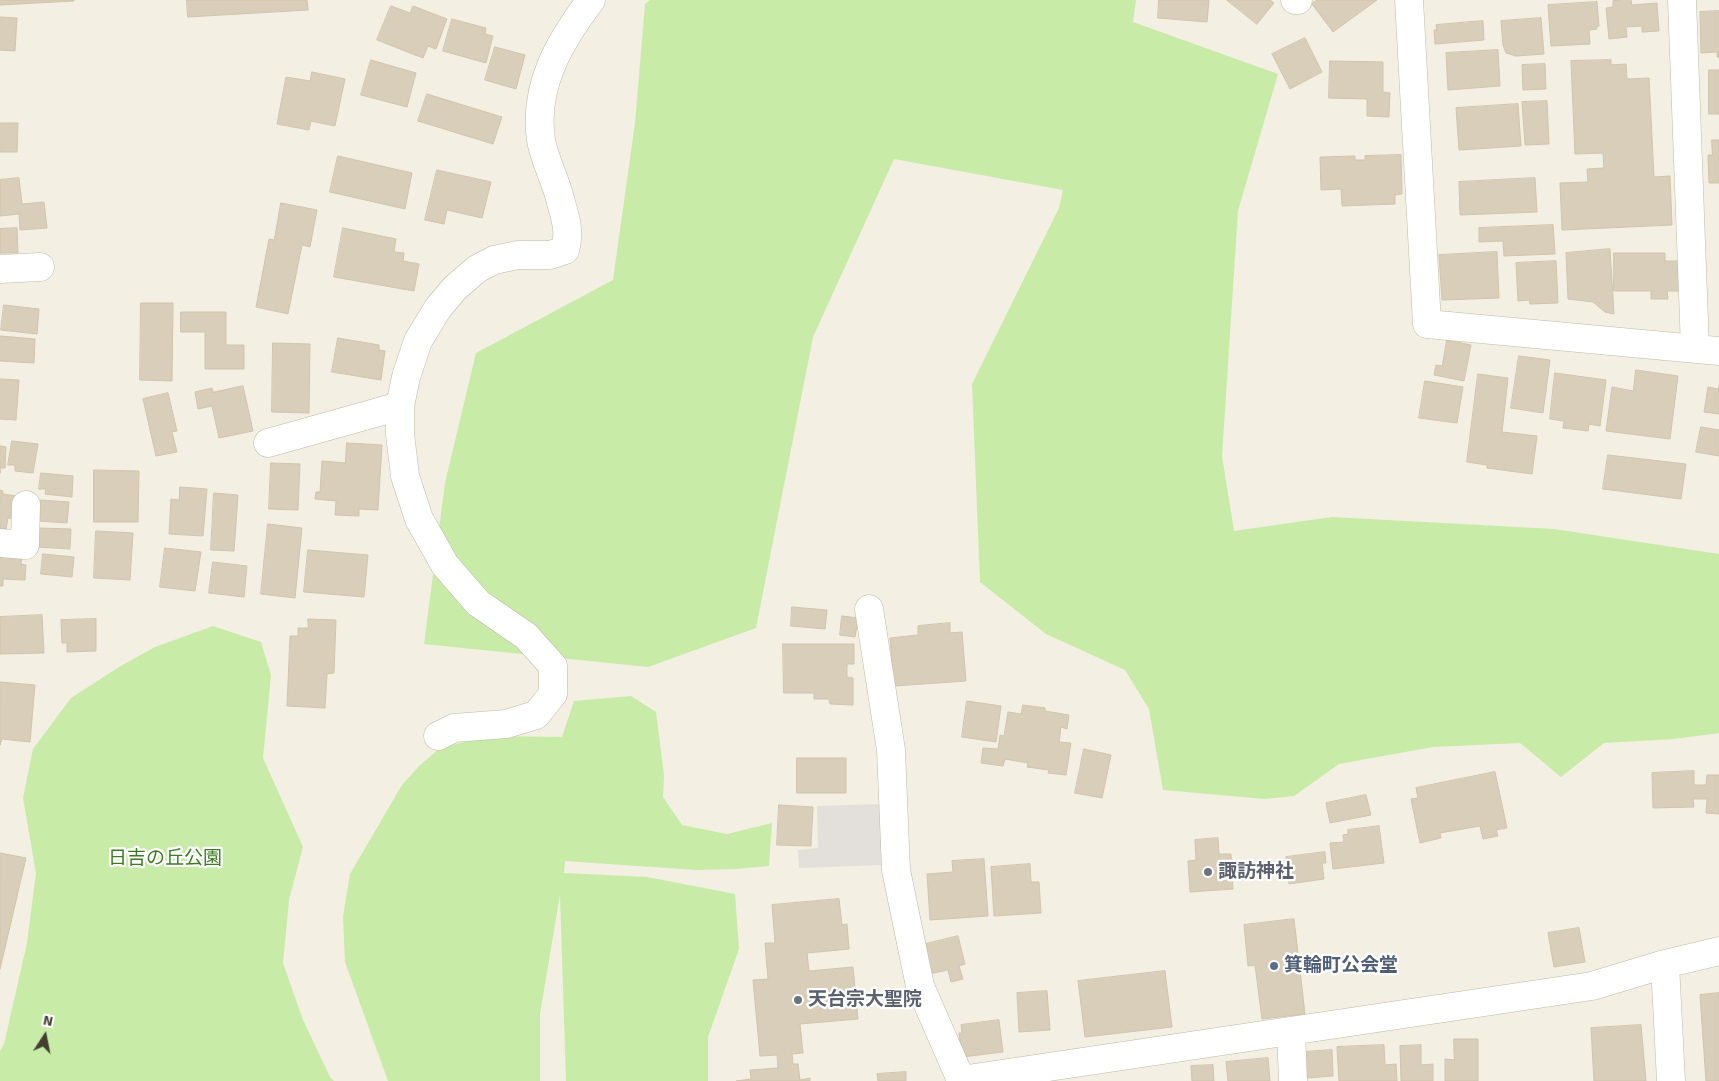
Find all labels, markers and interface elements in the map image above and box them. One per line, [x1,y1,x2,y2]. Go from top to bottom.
park label: 日吉の丘公園 [108,848,222,870]
place label: 諏訪神社 [1218,861,1294,883]
marker: 諏訪神社 [1202,866,1214,878]
place label: 箕輪町公会堂 [1284,955,1398,977]
marker: 箕輪町公会堂 [1268,960,1280,972]
place label: 天台宗大聖院 [808,989,922,1011]
marker: 天台宗大聖院 [792,994,804,1006]
north arrow [20,1011,70,1061]
text: N [42,1012,54,1030]

